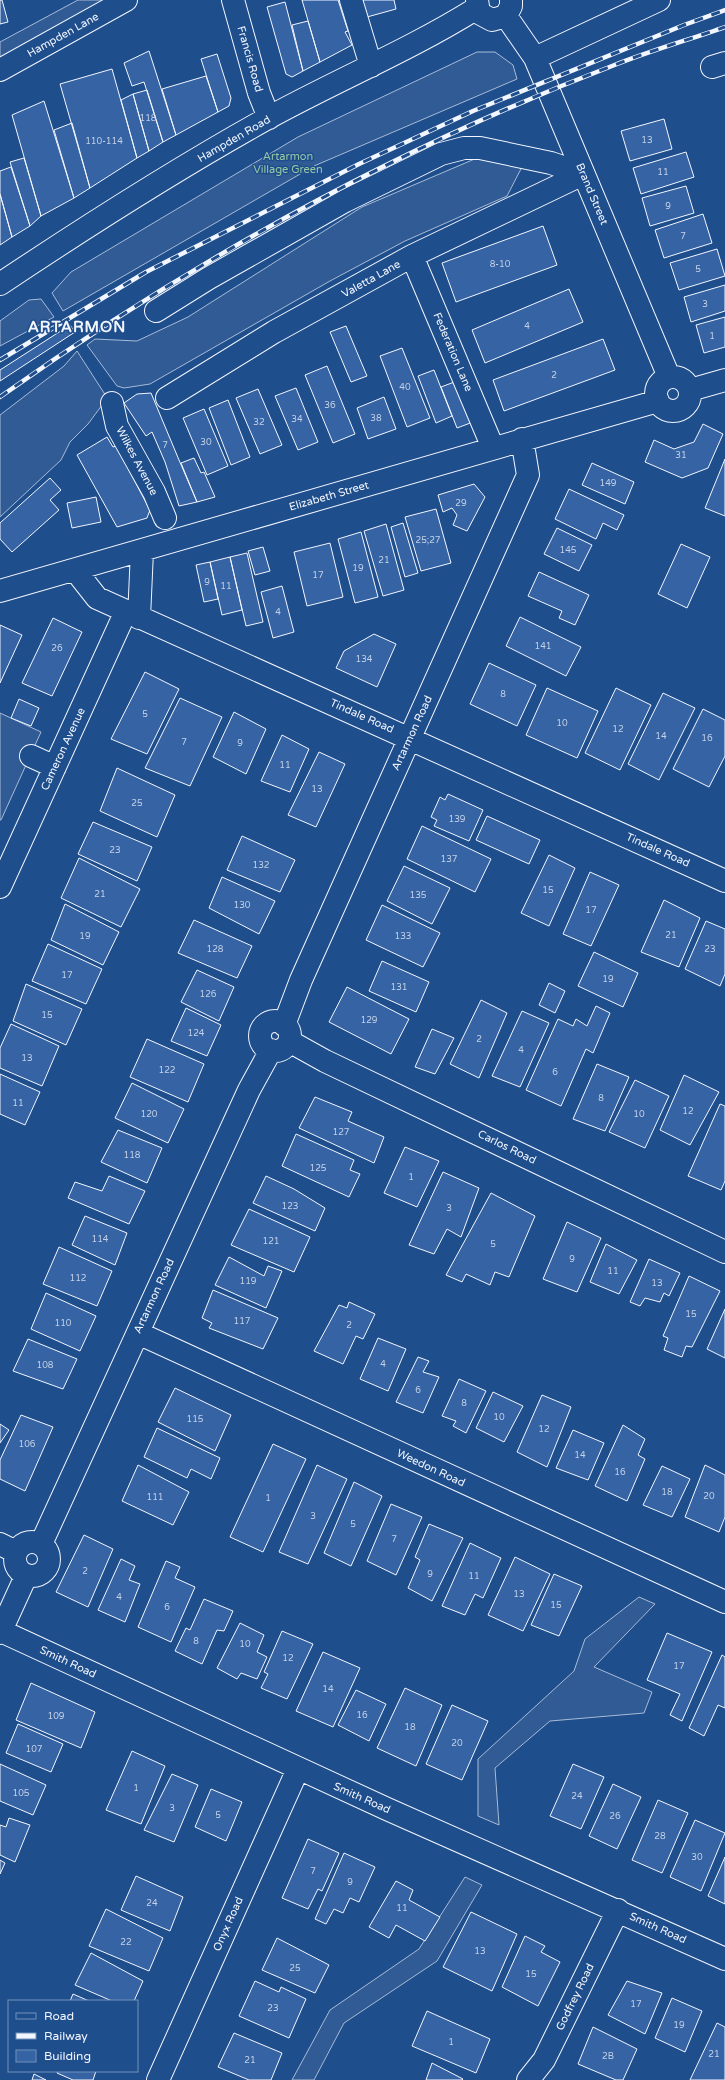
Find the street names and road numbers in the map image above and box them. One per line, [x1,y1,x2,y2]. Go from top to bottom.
street label: Hampden Lane [25,10,101,60]
street label: Francis Road [234,25,266,93]
street label: Hampden Road [195,113,273,165]
street label: Brand Street [573,161,611,227]
street label: Valetta Lane [339,258,403,300]
street label: Federation Lane [430,311,476,393]
street label: Wilkes Avenue [113,424,161,498]
street label: Elizabeth Street [288,478,370,514]
street label: Artarmon Road [389,694,435,772]
street label: Tindale Road [328,696,396,736]
street label: Cameron Avenue [38,706,88,792]
street label: Tindale Road [624,830,692,870]
street label: Carlos Road [476,1127,538,1167]
street label: Artarmon Road [131,1257,177,1335]
street label: Weedon Road [395,1446,467,1490]
street label: Smith Road [38,1643,98,1681]
street label: Smith Road [332,1780,393,1816]
street label: Onyx Road [210,1895,246,1953]
street label: Smith Road [628,1910,689,1946]
street label: Godfrey Road [553,1961,597,2033]

